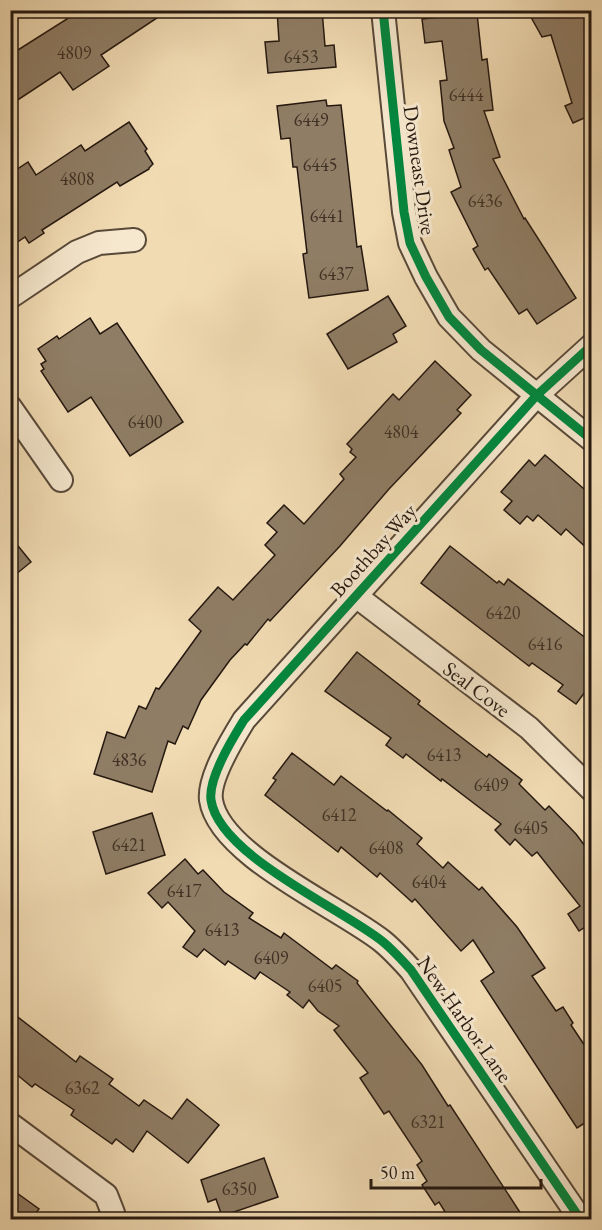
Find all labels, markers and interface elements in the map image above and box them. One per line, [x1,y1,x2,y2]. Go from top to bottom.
house number: 4809 [57,41,92,64]
house number: 6453 [284,45,318,68]
house number: 6444 [449,83,484,106]
street label: Downeast Drive [398,104,442,236]
house number: 6449 [294,108,329,131]
house number: 6445 [303,153,337,176]
house number: 4808 [60,167,94,190]
house number: 6436 [468,189,503,212]
house number: 6441 [310,204,344,227]
house number: 6437 [319,262,354,285]
house number: 6400 [128,410,163,433]
house number: 4804 [384,420,419,443]
street label: Boothbay Way [324,497,423,603]
house number: 6420 [486,601,521,624]
house number: 6416 [528,632,563,655]
street label: Seal Cove [438,655,516,723]
house number: 6413 [427,743,461,766]
house number: 4836 [112,748,147,771]
house number: 6409 [474,773,509,796]
house number: 6412 [322,803,357,826]
house number: 6405 [514,816,548,839]
house number: 6421 [112,833,146,856]
house number: 6408 [369,836,403,859]
house number: 6404 [412,870,447,893]
house number: 6417 [167,879,202,902]
house number: 6413 [205,918,239,941]
house number: 6409 [254,946,289,969]
street label: New Harbor Lane [411,951,519,1087]
house number: 6405 [308,974,342,997]
house number: 6362 [65,1076,100,1099]
house number: 6321 [411,1110,445,1133]
scale bar [371,1152,540,1190]
text: 50 m [380,1161,415,1184]
house number: 6350 [222,1177,257,1200]

